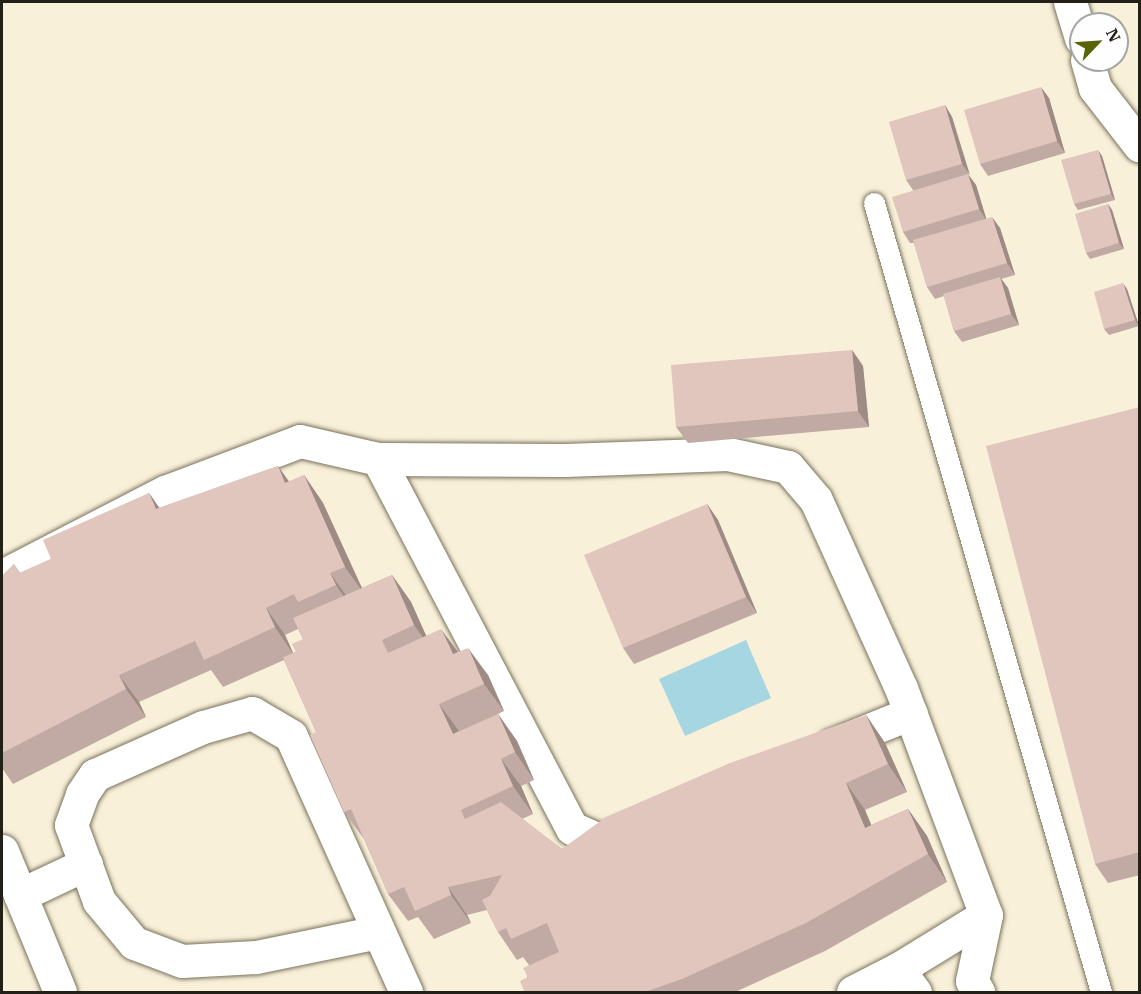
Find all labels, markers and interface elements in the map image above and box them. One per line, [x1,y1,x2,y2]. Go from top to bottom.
north arrow [1069,12,1129,72]
text: N [1102,25,1125,45]

